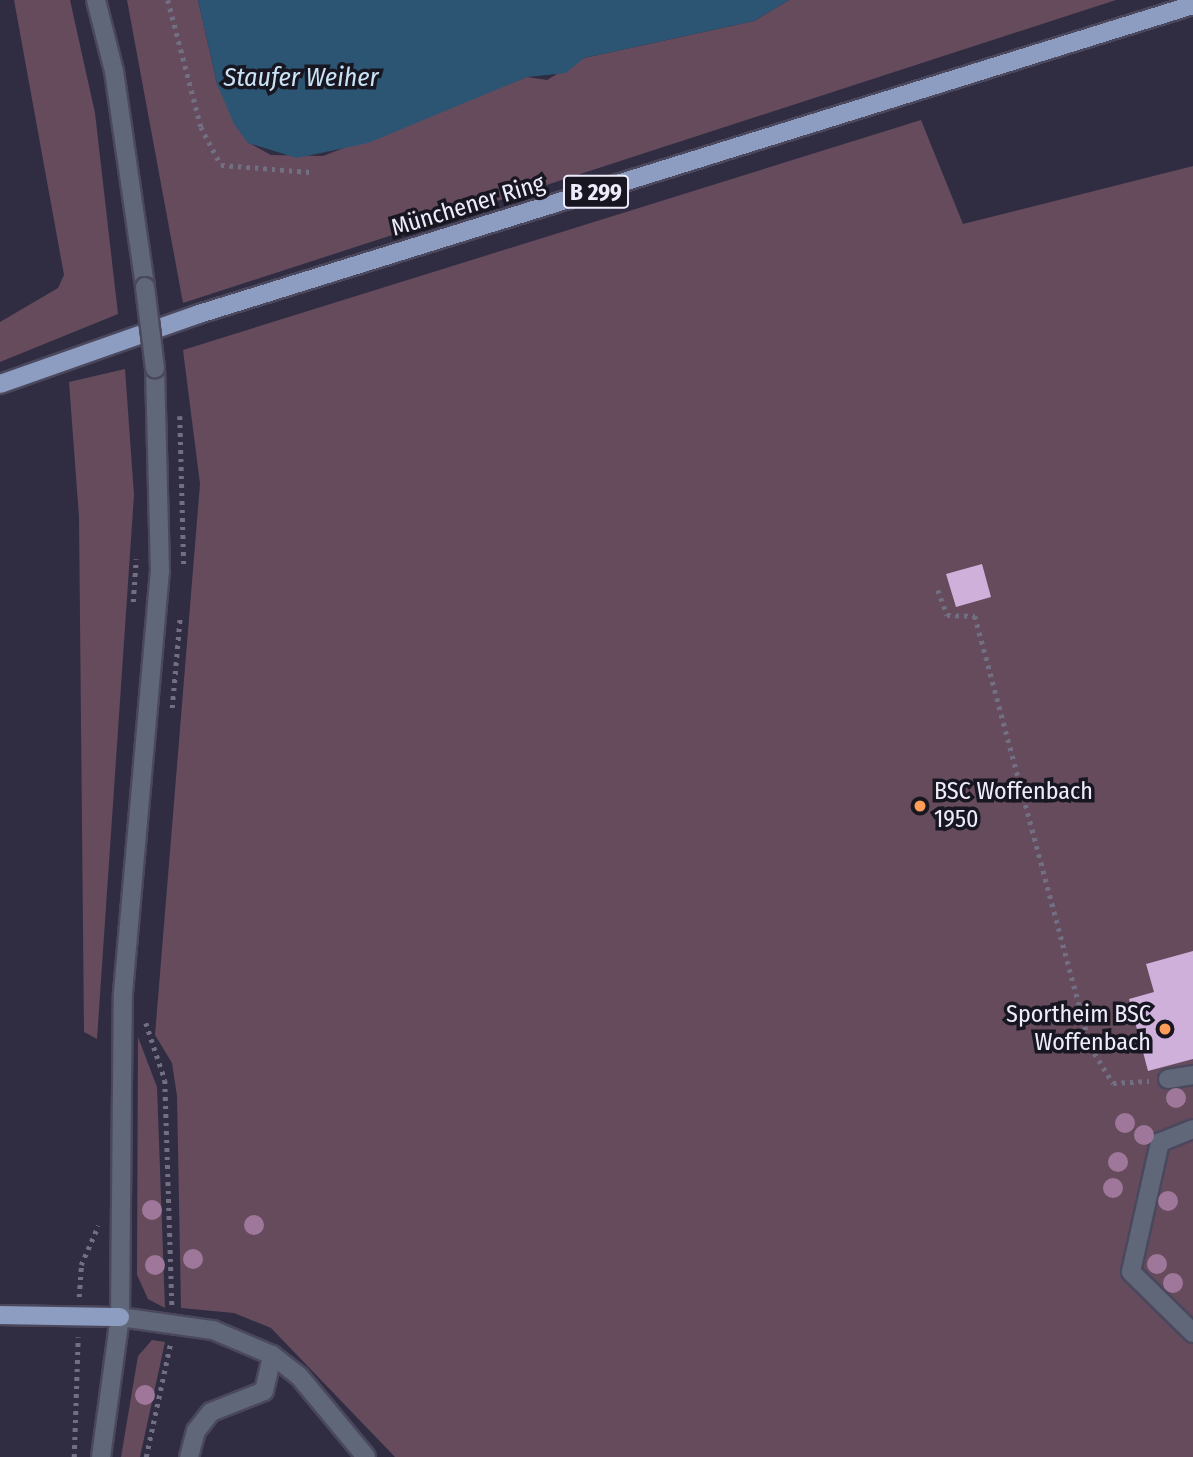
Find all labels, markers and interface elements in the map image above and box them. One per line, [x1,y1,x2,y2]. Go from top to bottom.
water label: Staufer Weiher [223,62,379,94]
street label: Münchener Ring [388,169,548,243]
road number: B 299 [563,172,629,211]
place label: BSC Woffenbach 1950 [934,778,1093,834]
marker: BSC Woffenbach 1950 [912,798,928,814]
place label: Sportheim BSC Woffenbach [1006,1001,1151,1057]
marker: Sportheim BSC Woffenbach [1157,1021,1173,1037]

